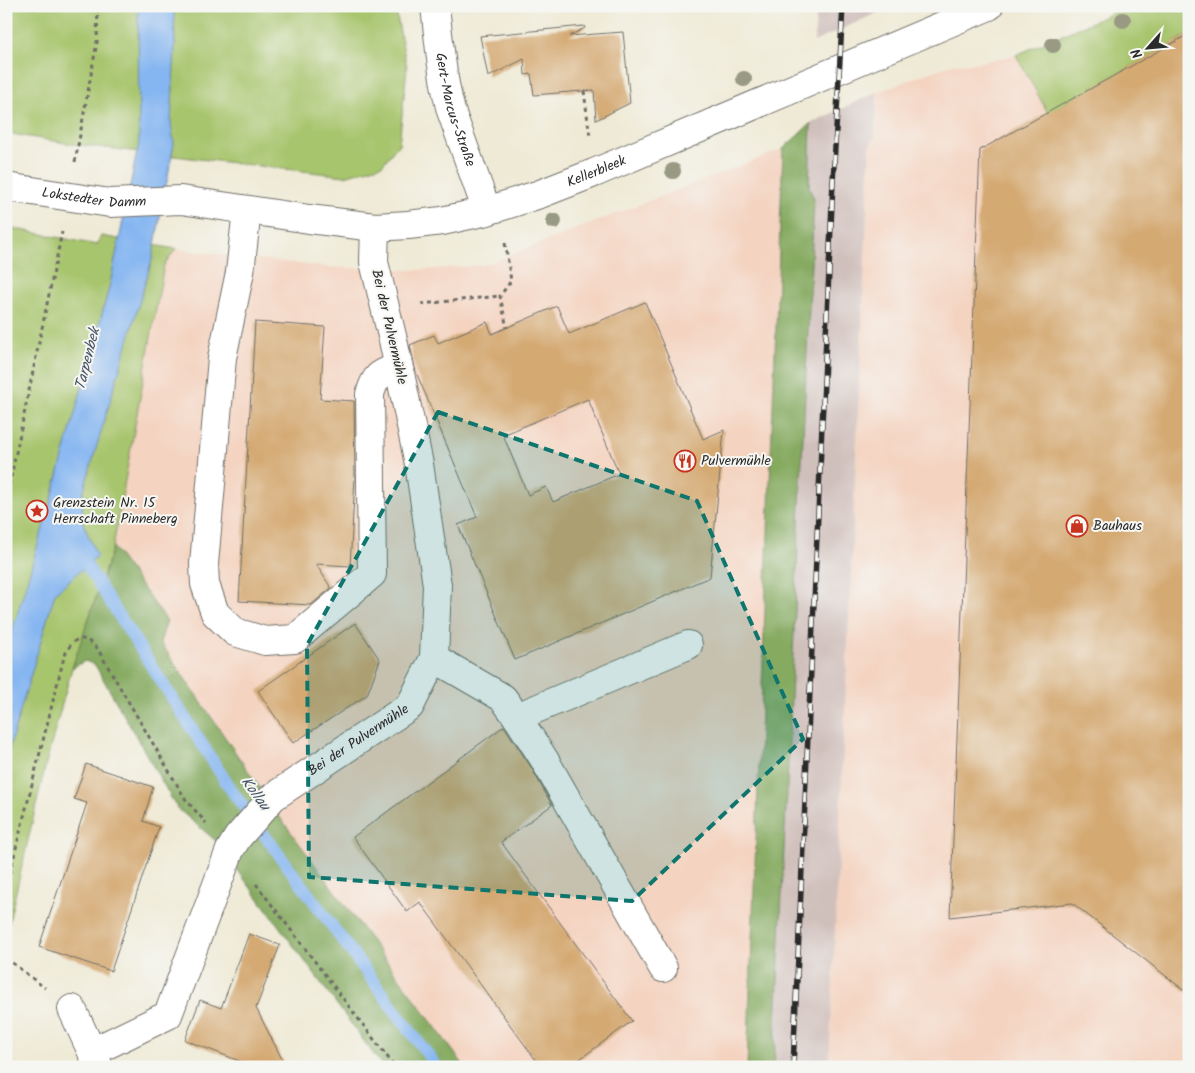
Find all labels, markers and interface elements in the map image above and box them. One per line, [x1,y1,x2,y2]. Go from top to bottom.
north arrow [1122,22,1172,72]
text: N [1125,44,1149,62]
street label: Gert-Marcus-Straße [429,51,481,170]
street label: Kellerbleek [564,149,630,194]
street label: Lokstedter Damm [40,182,147,214]
street label: Bei der Pulvermühle [365,267,413,387]
water label: Tarpenbek [69,323,108,393]
restaurant icon: Pulvermühle [673,449,697,473]
place label: Pulvermühle [701,450,771,472]
place label: Grenzstein Nr. 15 Herrschaft Pinneberg [53,492,178,530]
place icon: Grenzstein Nr. 15 Herrschaft Pinneberg [25,499,49,523]
shop icon: Bauhaus [1065,514,1089,538]
place label: Bauhaus [1093,515,1142,537]
street label: Bei der Pulvermühle [304,698,414,782]
water label: Kollau [234,772,277,818]

